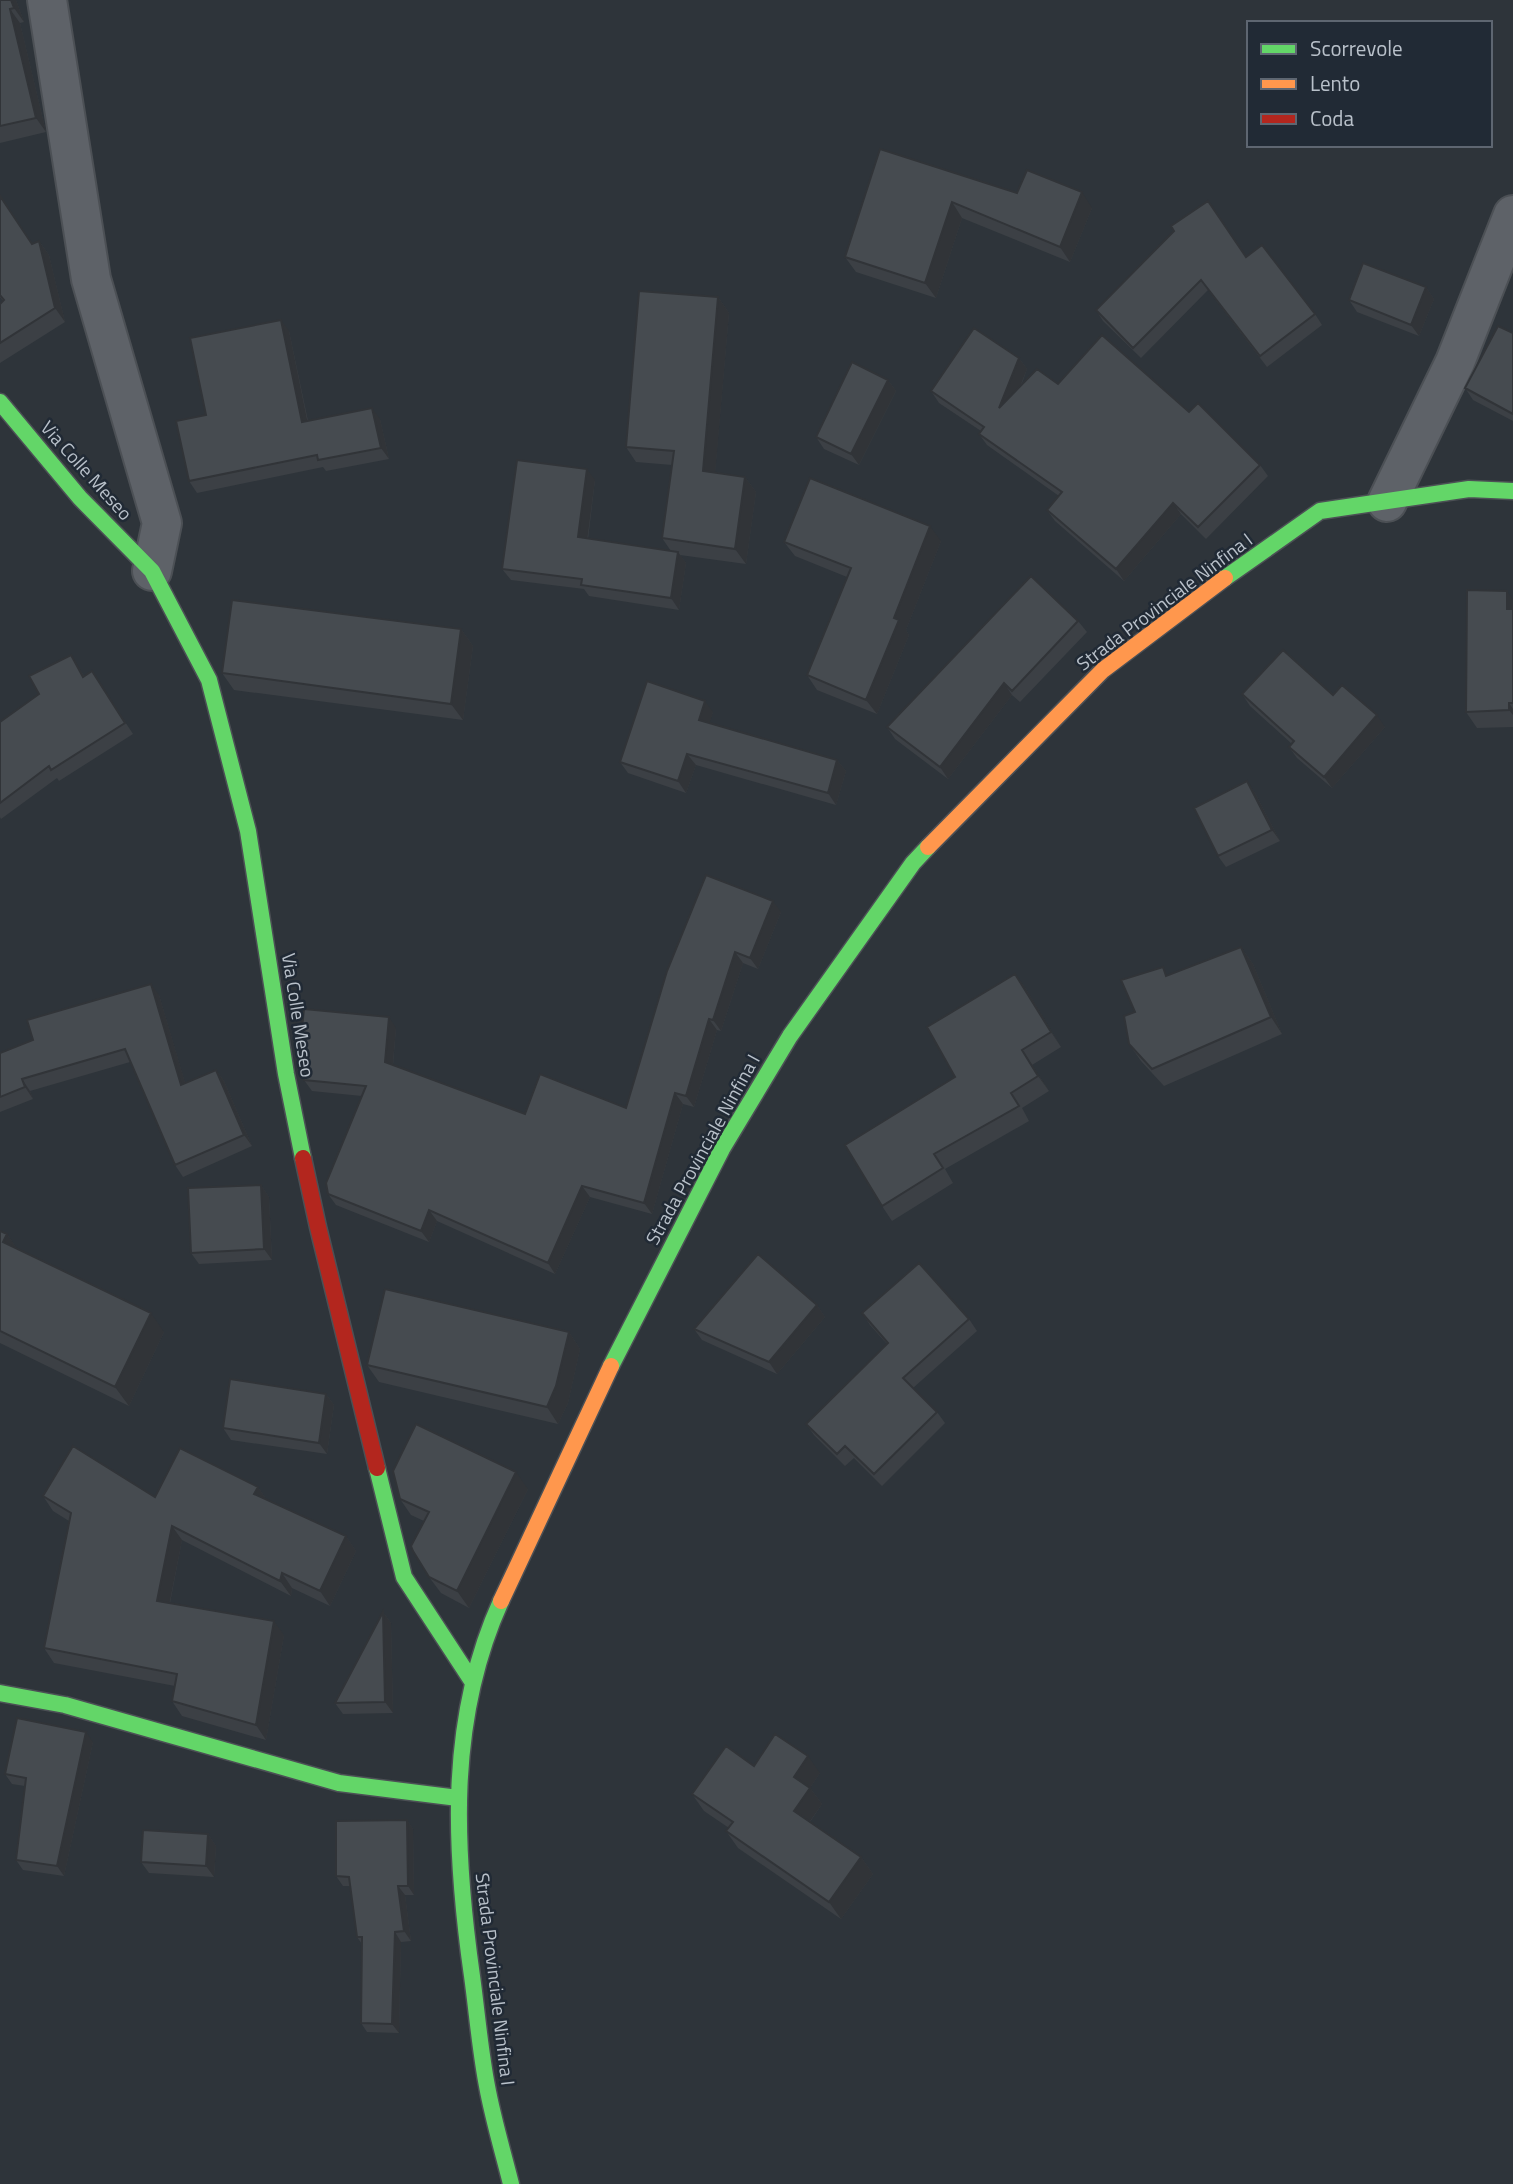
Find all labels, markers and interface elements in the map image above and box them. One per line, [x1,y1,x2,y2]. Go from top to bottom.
legend [1247,21,1492,147]
text: Scorrevole [1310,32,1403,64]
text: Lento [1310,67,1360,99]
text: Coda [1310,102,1354,134]
street label: Via Colle Meseo [34,414,140,526]
street label: Strada Provinciale Ninfina I [1070,525,1258,677]
street label: Via Colle Meseo [275,951,323,1079]
street label: Strada Provinciale Ninfina I [637,1048,767,1250]
street label: Strada Provinciale Ninfina I [469,1871,523,2087]

